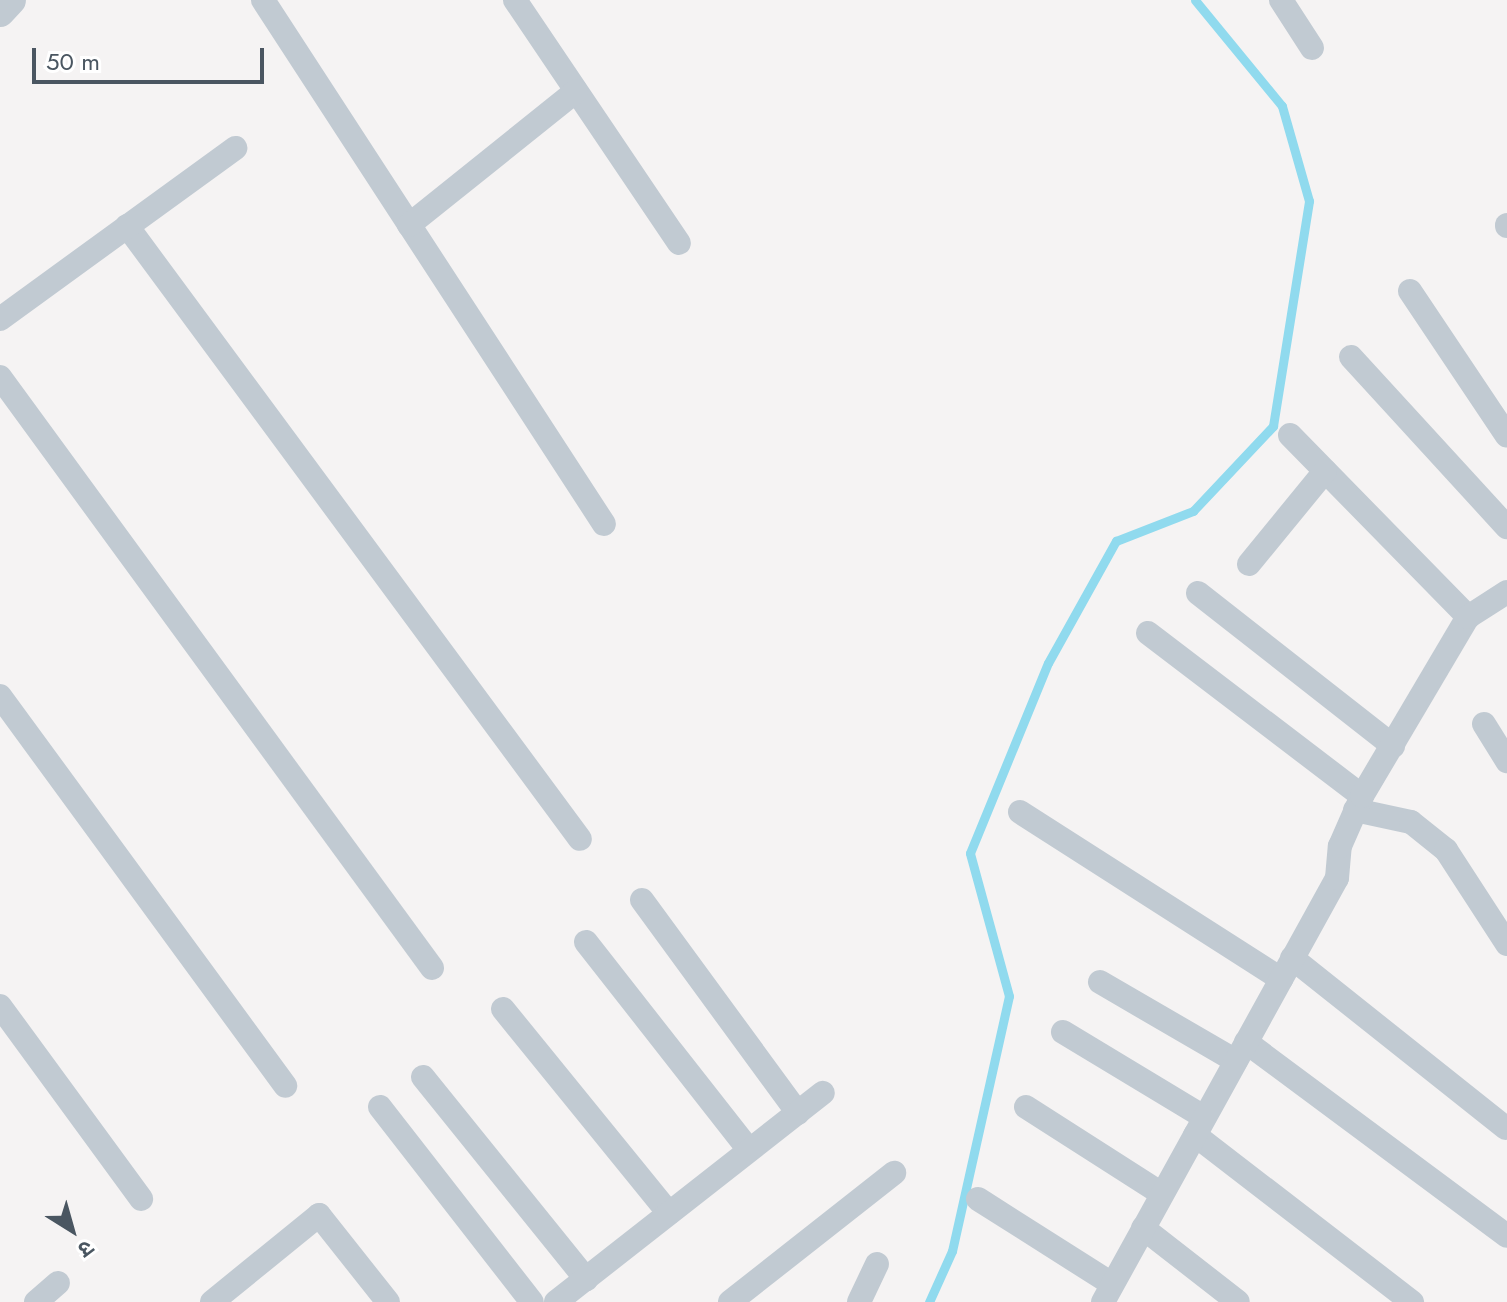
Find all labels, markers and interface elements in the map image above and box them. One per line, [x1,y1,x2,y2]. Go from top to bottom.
scale bar [36,32,268,82]
text: 50 m [46,44,100,79]
north arrow [32,1190,112,1270]
text: उ [72,1233,101,1266]

